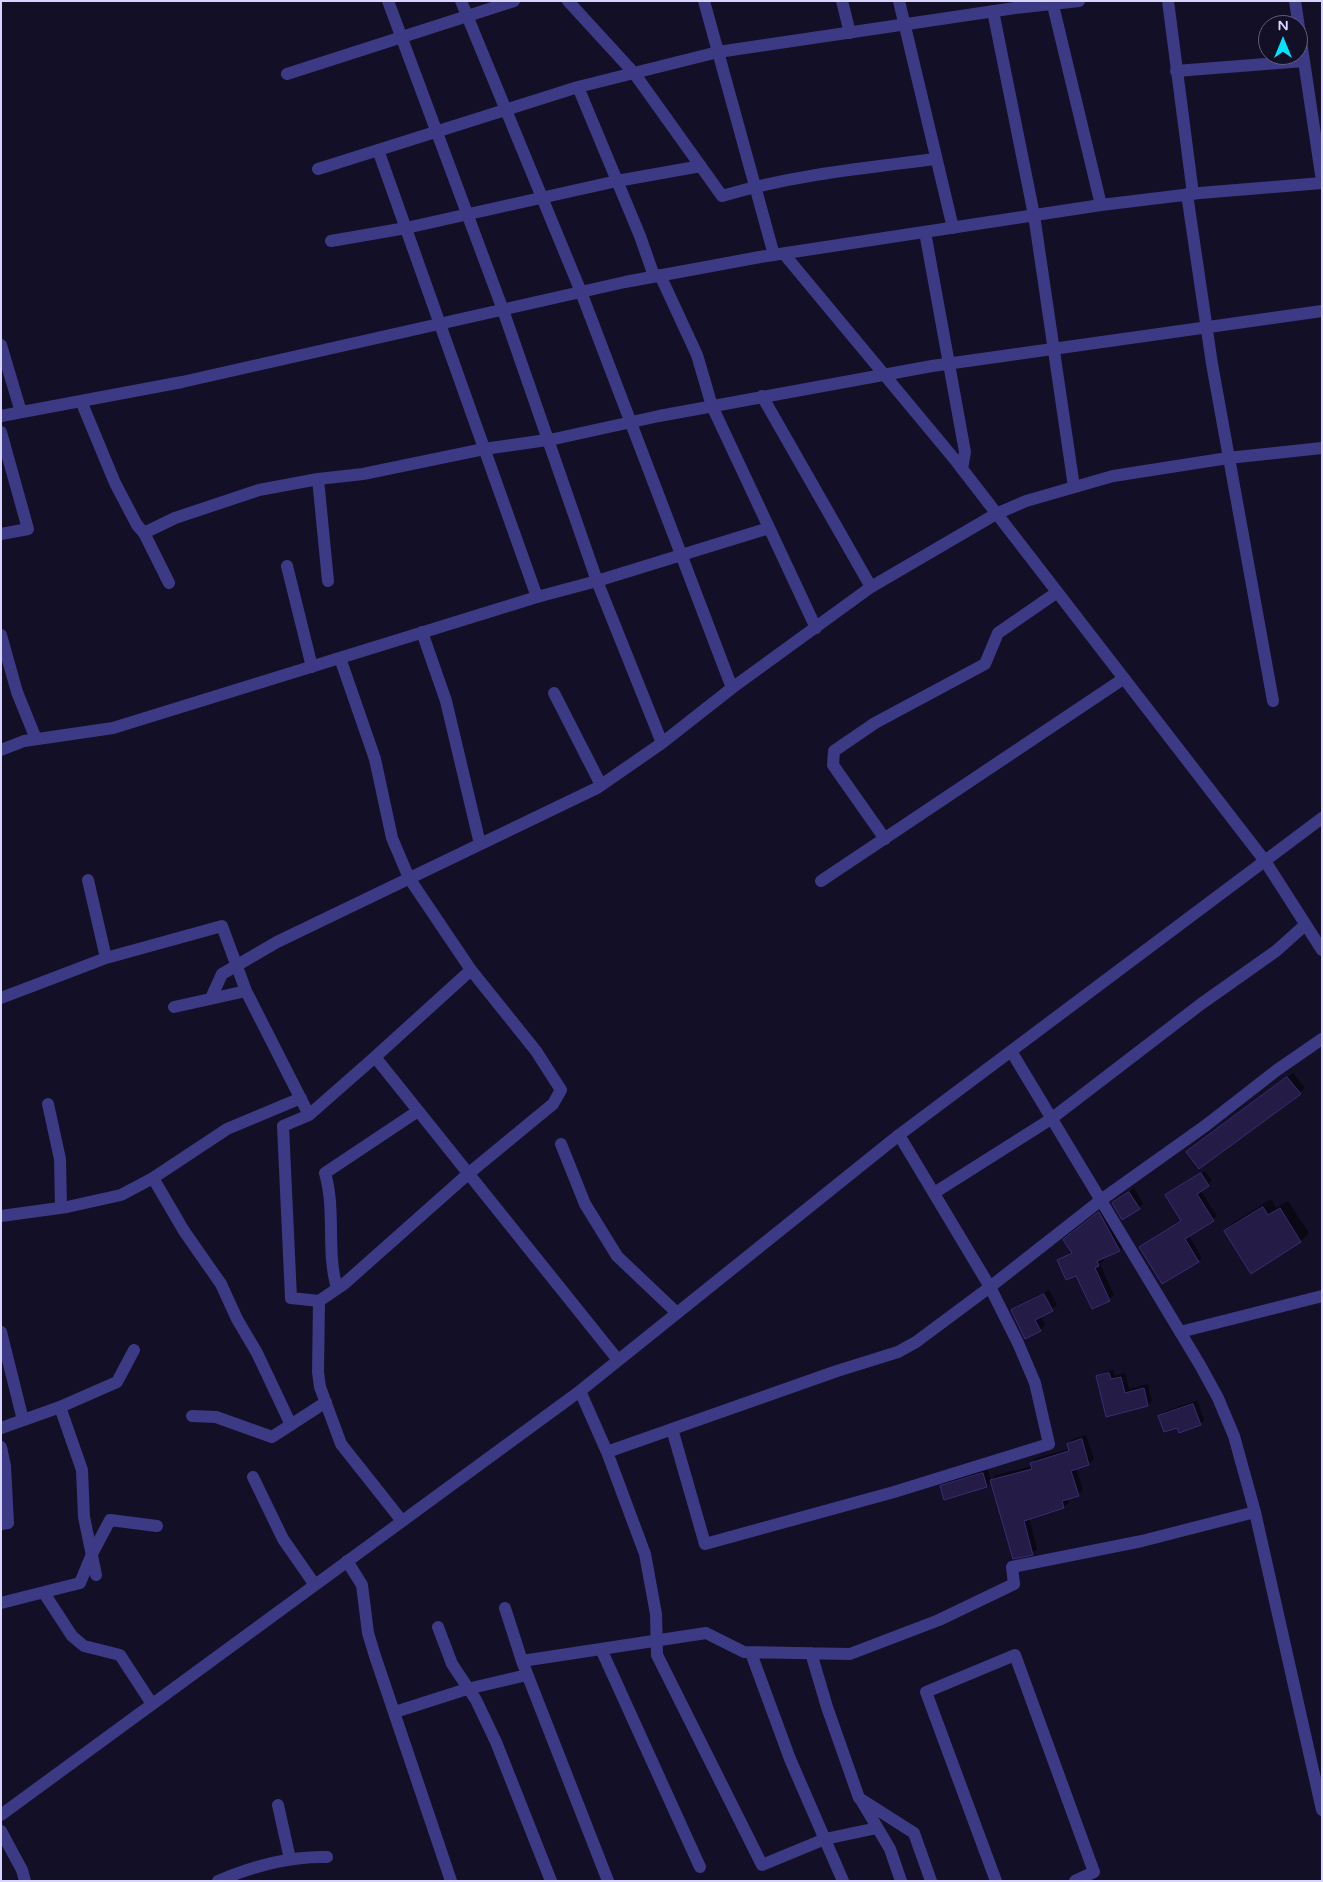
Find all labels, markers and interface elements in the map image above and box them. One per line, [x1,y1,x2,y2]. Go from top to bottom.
north arrow [1258,15,1308,65]
text: N [1277,17,1289,34]

